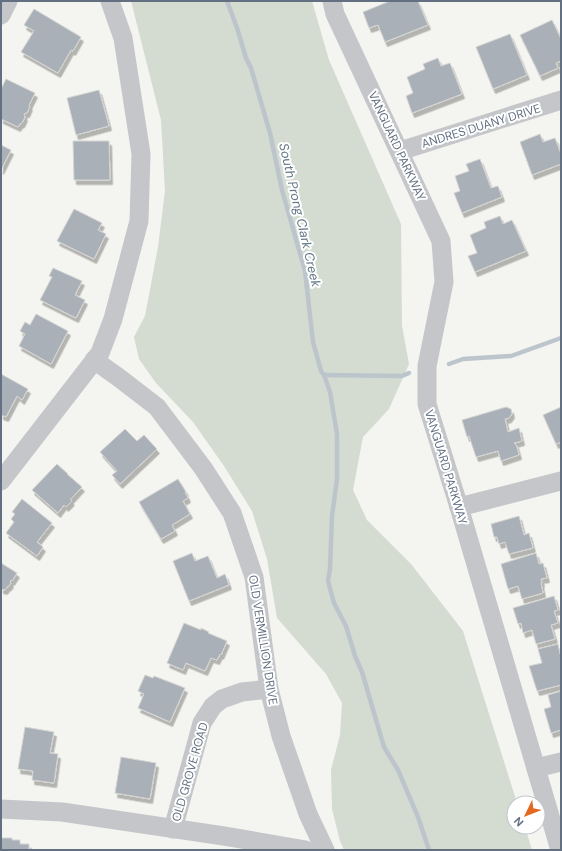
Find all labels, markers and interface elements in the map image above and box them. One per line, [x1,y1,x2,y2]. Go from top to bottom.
street label: VANGUARD PARKWAY [365,89,429,203]
street label: ANDRES DUANY DRIVE [419,100,543,152]
water label: South Prong Clark Creek [275,141,325,289]
street label: VANGUARD PARKWAY [421,408,471,526]
street label: OLD VERMILLION DRIVE [245,574,281,706]
street label: OLD GROVE ROAD [168,721,212,823]
north arrow [506,795,546,835]
text: N [511,814,527,830]

